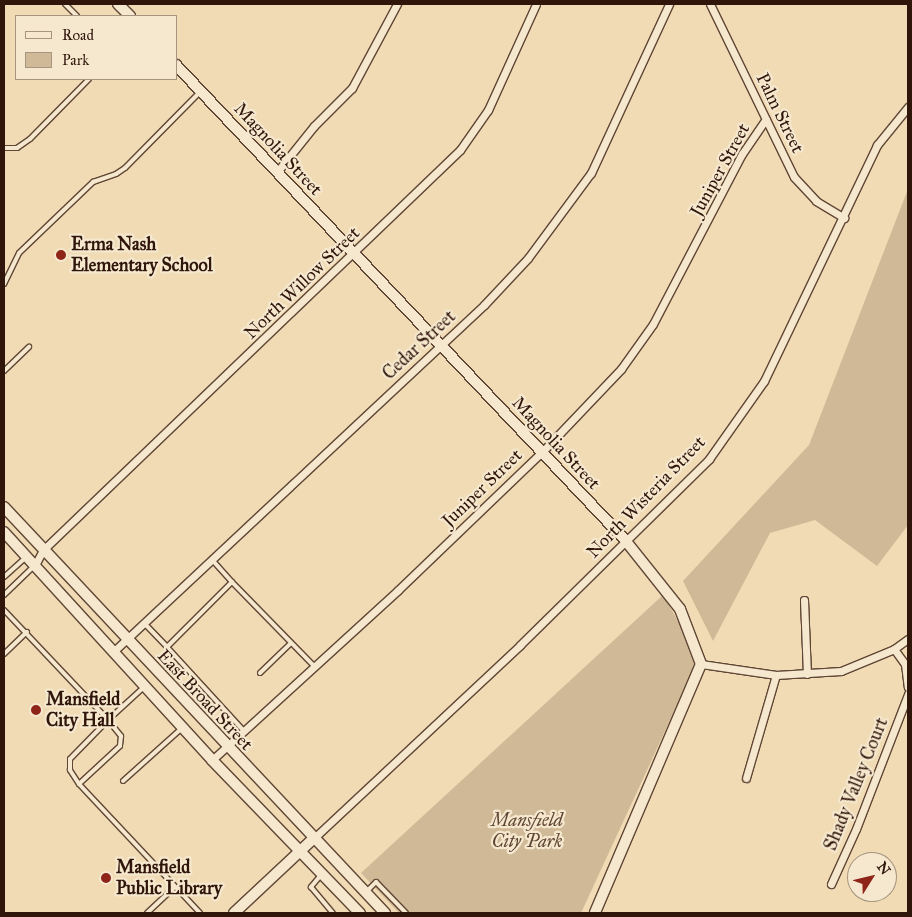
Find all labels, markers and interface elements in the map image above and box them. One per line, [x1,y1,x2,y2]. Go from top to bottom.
legend [15,15,178,80]
text: Road [62,26,94,44]
text: Park [62,51,89,69]
street label: Palm Street [751,70,809,156]
street label: Magnolia Street [229,98,327,200]
street label: Juniper Street [686,120,754,220]
street label: North Willow Street [240,222,364,344]
place label: Erma Nash Elementary School [71,234,213,276]
marker: Erma Nash Elementary School [55,249,67,261]
street label: Cedar Street [378,306,460,384]
street label: Magnolia Street [507,392,605,494]
street label: North Wisteria Street [582,431,710,563]
street label: Juniper Street [437,444,527,532]
street label: East Broad Street [153,645,257,755]
place label: Mansfield City Hall [46,689,120,732]
marker: Mansfield City Hall [30,704,42,716]
street label: Shady Valley Court [819,714,893,854]
park label: Mansfield City Park [491,810,563,852]
north arrow [847,852,897,902]
place label: Mansfield Public Library [116,857,222,900]
text: N [873,859,894,878]
marker: Mansfield Public Library [100,872,112,884]

